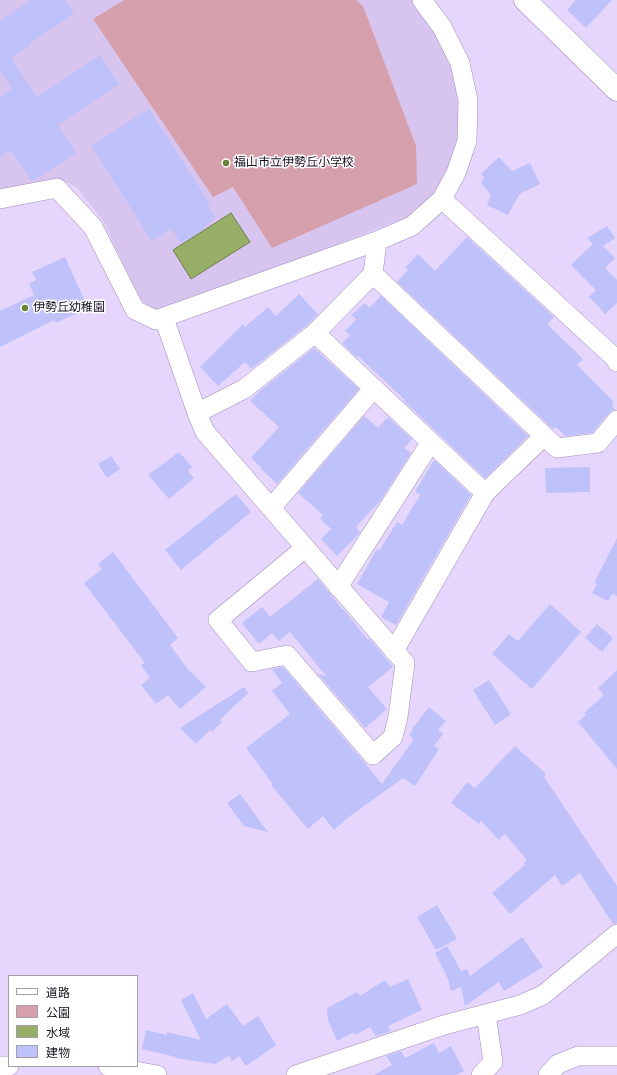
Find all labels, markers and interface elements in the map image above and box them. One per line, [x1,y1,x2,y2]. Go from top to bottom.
place label: 福山市立伊勢丘小学校 [234,156,354,170]
marker: 福山市立伊勢丘小学校 [221,158,231,168]
place label: 伊勢丘幼稚園 [33,301,105,315]
marker: 伊勢丘幼稚園 [20,303,30,313]
legend [8,975,138,1067]
text: 道路 [46,986,70,1000]
text: 公園 [46,1006,70,1020]
text: 水域 [46,1026,70,1040]
text: 建物 [46,1046,70,1060]

